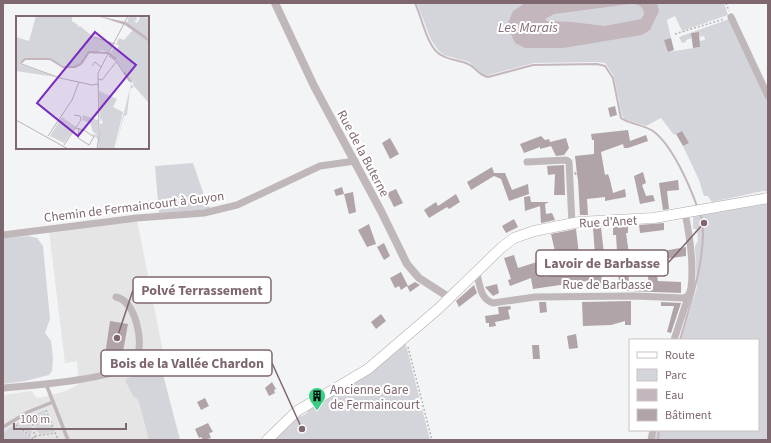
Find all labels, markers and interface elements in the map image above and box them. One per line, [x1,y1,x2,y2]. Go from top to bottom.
inset map [16,16,149,149]
water label: Les Marais [498,18,558,38]
street label: Rue de la Buterne [333,107,394,200]
street label: Chemin de Fermaincourt à Guyon [43,187,225,227]
street label: Rue d'Anet [579,211,638,233]
callout: Lavoir de Barbasse [536,250,668,276]
text: Lavoir de Barbasse [544,254,660,274]
street label: Rue de Barbasse [562,276,652,294]
callout: Polvé Terrassement [133,277,271,303]
text: Polvé Terrassement [141,281,263,301]
legend [629,339,759,431]
text: Route [665,347,695,364]
callout: Bois de la Vallée Chardon [101,350,272,376]
text: Bois de la Vallée Chardon [110,354,264,374]
text: Parc [665,367,687,384]
place label: Ancienne Gare de Fermaincourt [330,381,420,414]
building icon: Ancienne Gare de Fermaincourt [307,386,327,411]
text: Eau [665,387,684,404]
scale bar [14,405,126,431]
text: Bâtiment [665,407,711,424]
text: 100 m [20,411,50,428]

